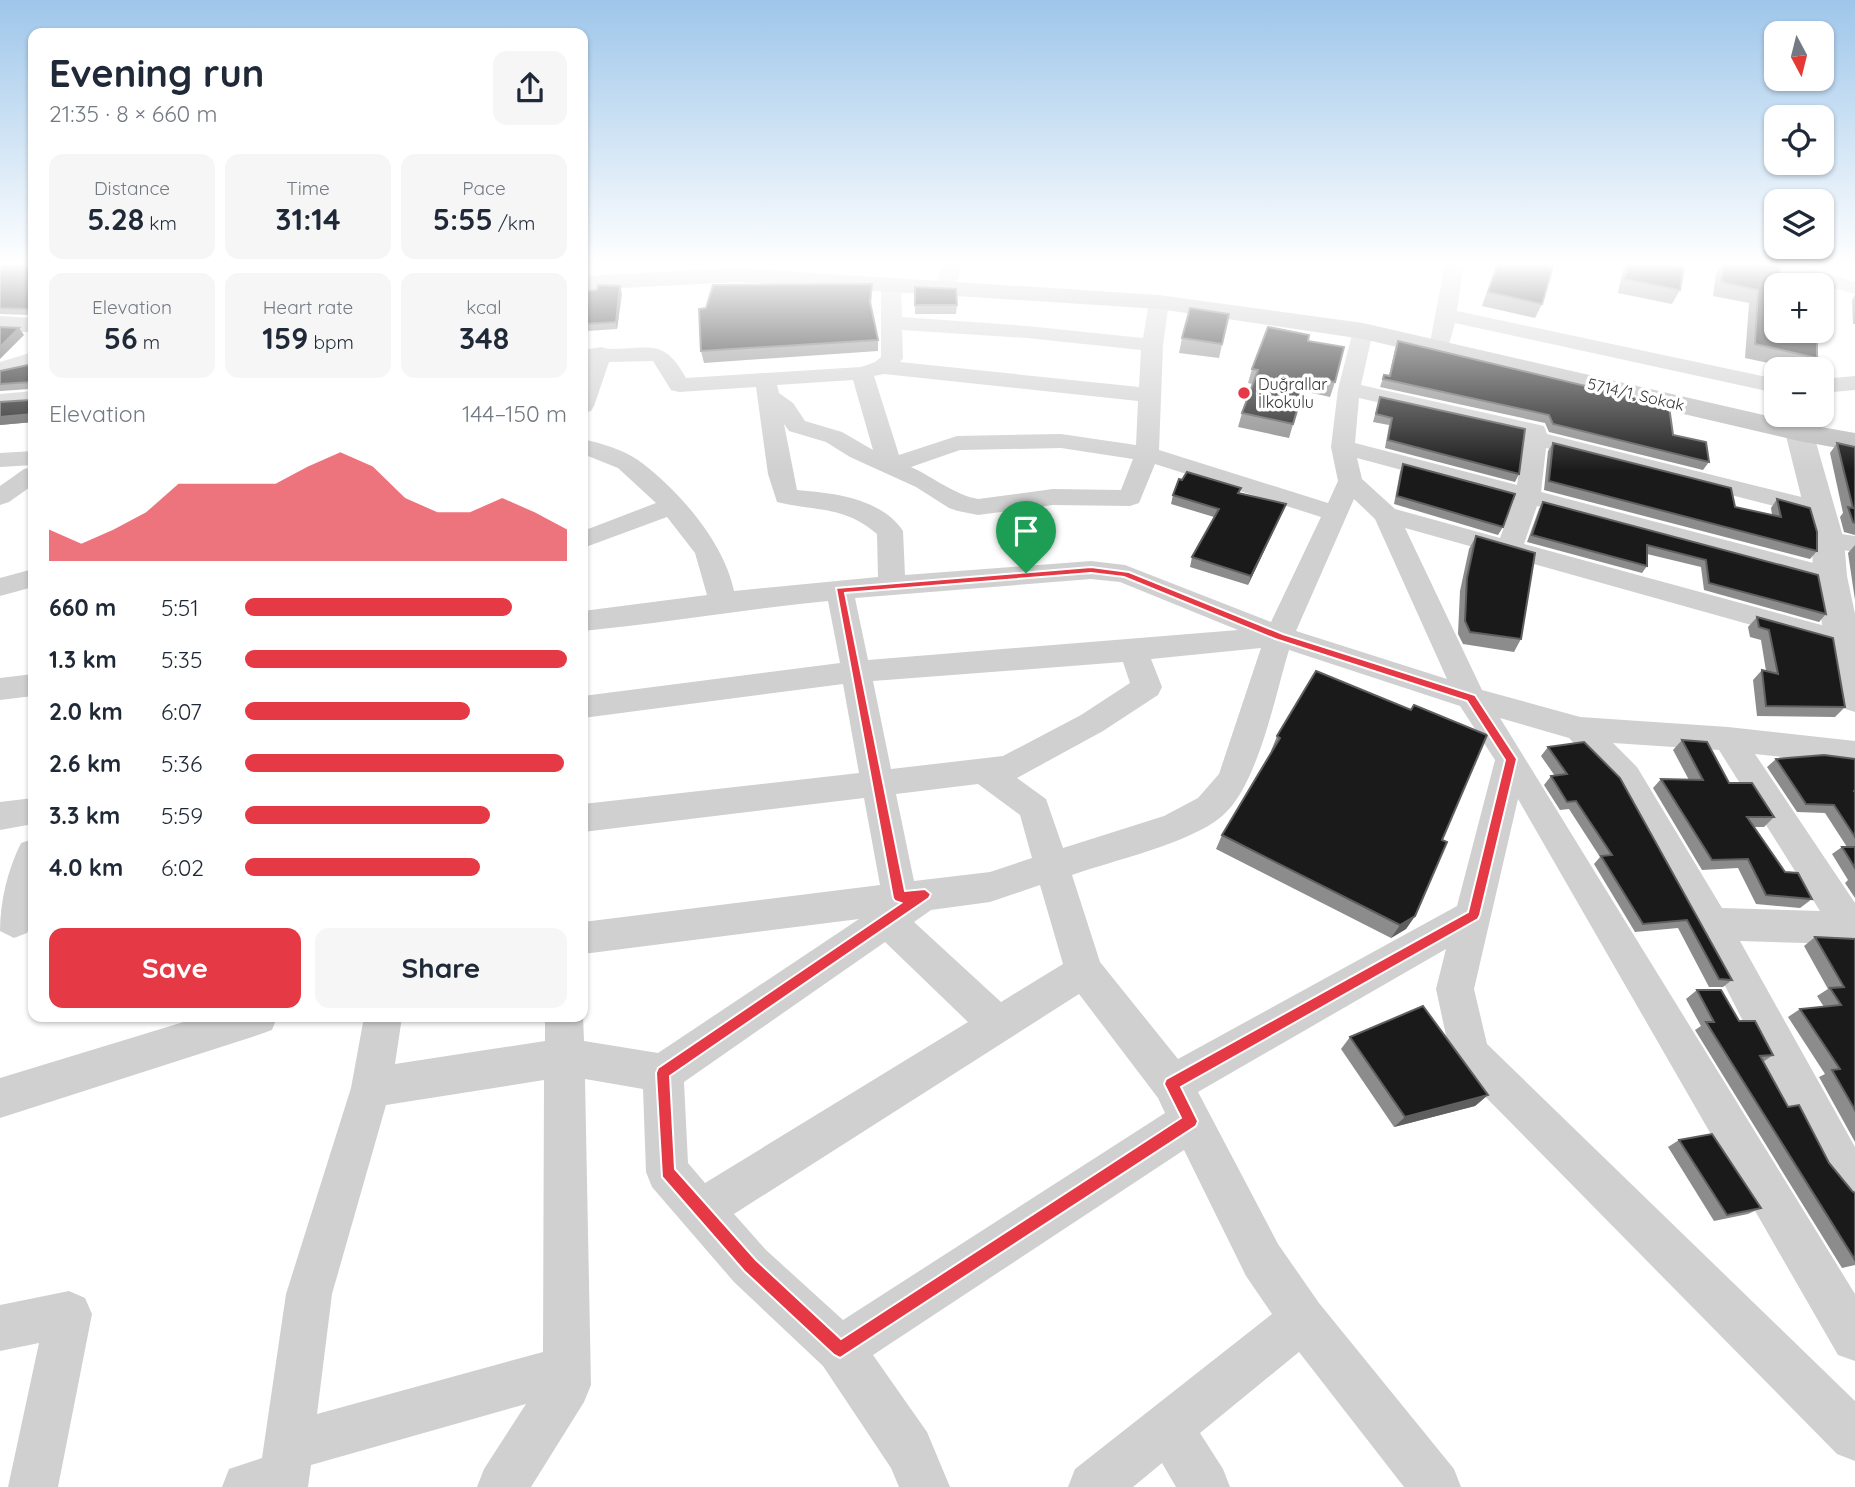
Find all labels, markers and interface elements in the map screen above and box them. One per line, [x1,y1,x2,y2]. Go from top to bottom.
north arrow [1764,21,1834,91]
map controls [1764,21,1834,427]
text: Evening run [49,49,264,97]
button: share [493,51,567,125]
text: 21:35 · 8 × 660 m [49,99,218,128]
button: locate [1764,105,1834,175]
text: Distance [94,176,170,200]
text: Time [286,176,330,200]
text: Pace [462,176,506,200]
button: layers [1764,189,1834,259]
text: 5.28 [87,200,144,238]
text: 31:14 [275,200,341,238]
text: 5:55 [433,200,493,238]
text: km [144,211,177,235]
text: /km [493,211,535,235]
button: + [1764,273,1834,343]
text: Elevation [92,295,172,319]
text: Heart rate [263,295,353,319]
text: kcal [466,295,502,319]
text: 56 [104,319,138,357]
text: 159 [262,319,308,357]
text: 348 [459,319,509,357]
text: m [138,330,160,354]
text: bpm [308,330,354,354]
button: − [1764,357,1834,427]
street label: 5714/1. Sokak [1586,373,1686,415]
place label: Duğrallar İlkokulu [1258,374,1327,412]
marker: Duğrallar İlkokulu [1236,385,1252,401]
text: Elevation [49,399,146,428]
text: 144–150 m [462,399,567,428]
pin [996,501,1056,573]
icon: arrive [1007,512,1045,550]
text: 660 m [49,593,116,622]
text: 5:51 [161,593,199,622]
text: 1.3 km [49,645,117,674]
text: 5:35 [161,645,202,674]
text: 2.0 km [49,697,123,726]
text: 6:07 [161,697,202,726]
text: 2.6 km [49,749,121,778]
text: 5:36 [161,749,202,778]
text: 3.3 km [49,801,120,830]
text: 5:59 [161,801,203,830]
text: 4.0 km [49,853,123,882]
text: 6:02 [161,853,204,882]
button: Save [49,928,301,1008]
button: Share [315,928,567,1008]

